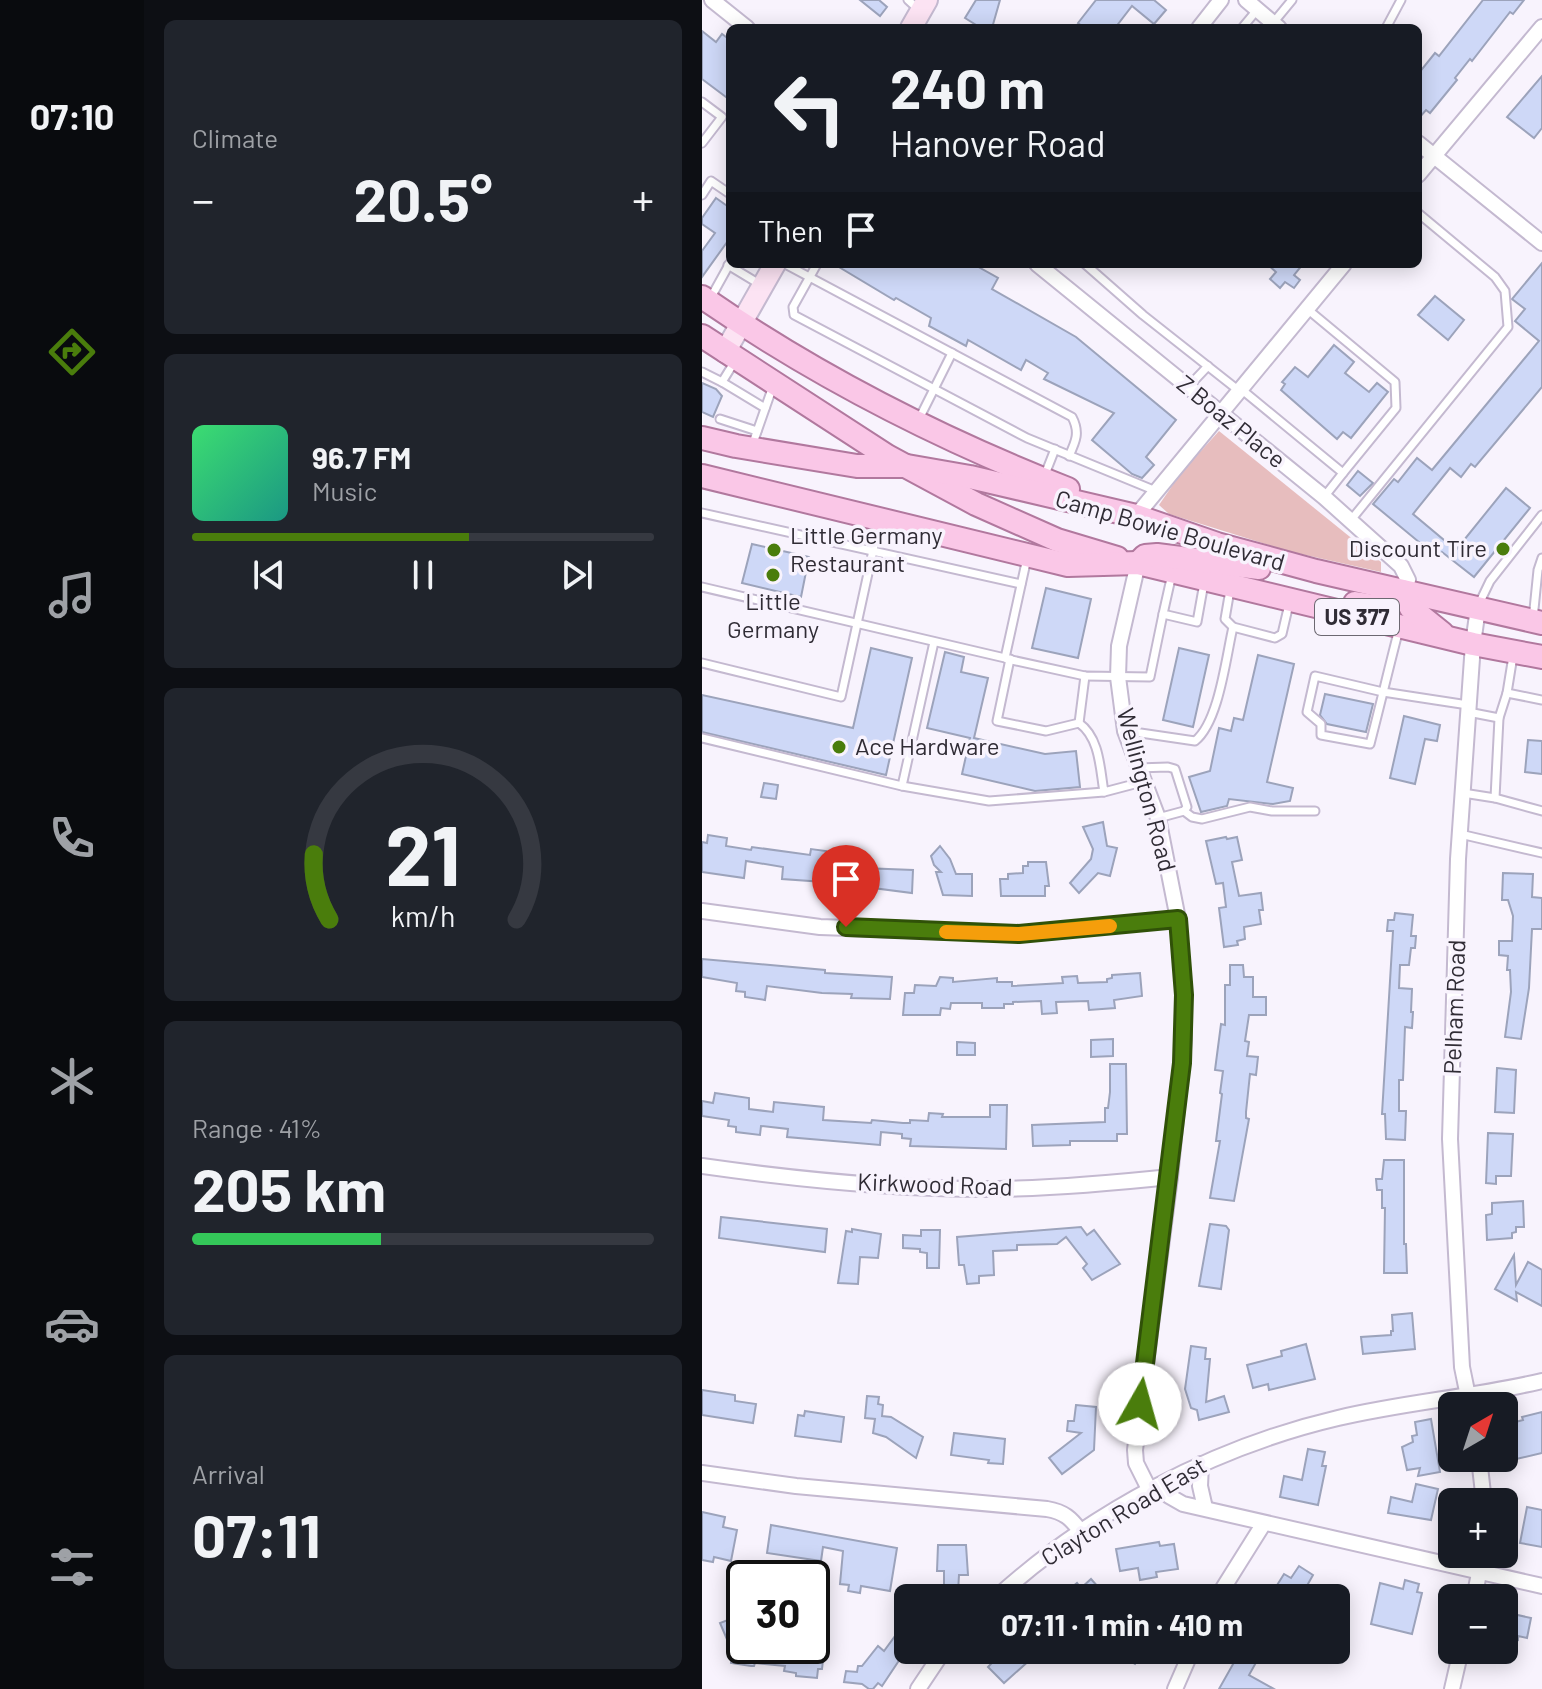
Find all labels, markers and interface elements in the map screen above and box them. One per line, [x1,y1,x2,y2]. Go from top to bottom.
text: 240 m [890,53,1045,120]
icon: left [758,56,862,160]
text: 07:10 [30,94,114,137]
text: Hanover Road [890,121,1106,164]
text: Climate [192,122,278,153]
text: 20.5° [354,162,492,234]
text: − [192,172,214,225]
text: + [632,172,654,225]
icon: arrive [839,208,883,252]
text: Then [758,212,823,248]
icon: directions [44,324,100,380]
street label: Z Boaz Place [1172,368,1292,473]
text: 96.7 FM [312,439,411,475]
text: Music [312,475,377,506]
street label: Camp Bowie Boulevard [1052,483,1288,576]
place label: Little Germany Restaurant [790,520,942,577]
place label: Discount Tire [1349,533,1487,562]
marker: Discount Tire [1494,540,1512,558]
marker: Little Germany Restaurant [765,541,783,559]
icon: previous [247,553,291,597]
icon: pause [401,553,445,597]
icon: next [555,553,599,597]
marker: Little Germany [764,566,782,584]
icon: music [44,567,100,623]
place label: Little Germany [727,586,819,643]
road number: US 377 [1315,599,1399,635]
street label: Wellington Road [1112,705,1183,874]
place label: Ace Hardware [855,731,1000,760]
marker: Ace Hardware [830,738,848,756]
text: 21 [385,803,461,903]
icon: phone [44,810,100,866]
pin [812,845,880,927]
icon: arrive [824,857,868,901]
text: km/h [391,899,455,934]
street label: Pelham Road [1437,939,1470,1075]
icon: climate [44,1053,100,1109]
text: Range · 41% [192,1112,322,1143]
text: 205 km [192,1152,386,1224]
street label: Kirkwood Road [857,1166,1013,1201]
icon: car [44,1296,100,1352]
position arrow [1098,1362,1182,1446]
north arrow [1438,1392,1518,1472]
map controls [1438,1392,1518,1664]
street label: Clayton Road East [1035,1450,1211,1571]
text: Arrival [192,1458,265,1489]
button: + [1438,1488,1518,1568]
text: 07:11 [192,1498,321,1570]
icon: filters [44,1539,100,1595]
speed limit sign: 30 [726,1560,830,1664]
button: − [1438,1584,1518,1664]
text: 07:11 · 1 min · 410 m [1001,1606,1243,1642]

